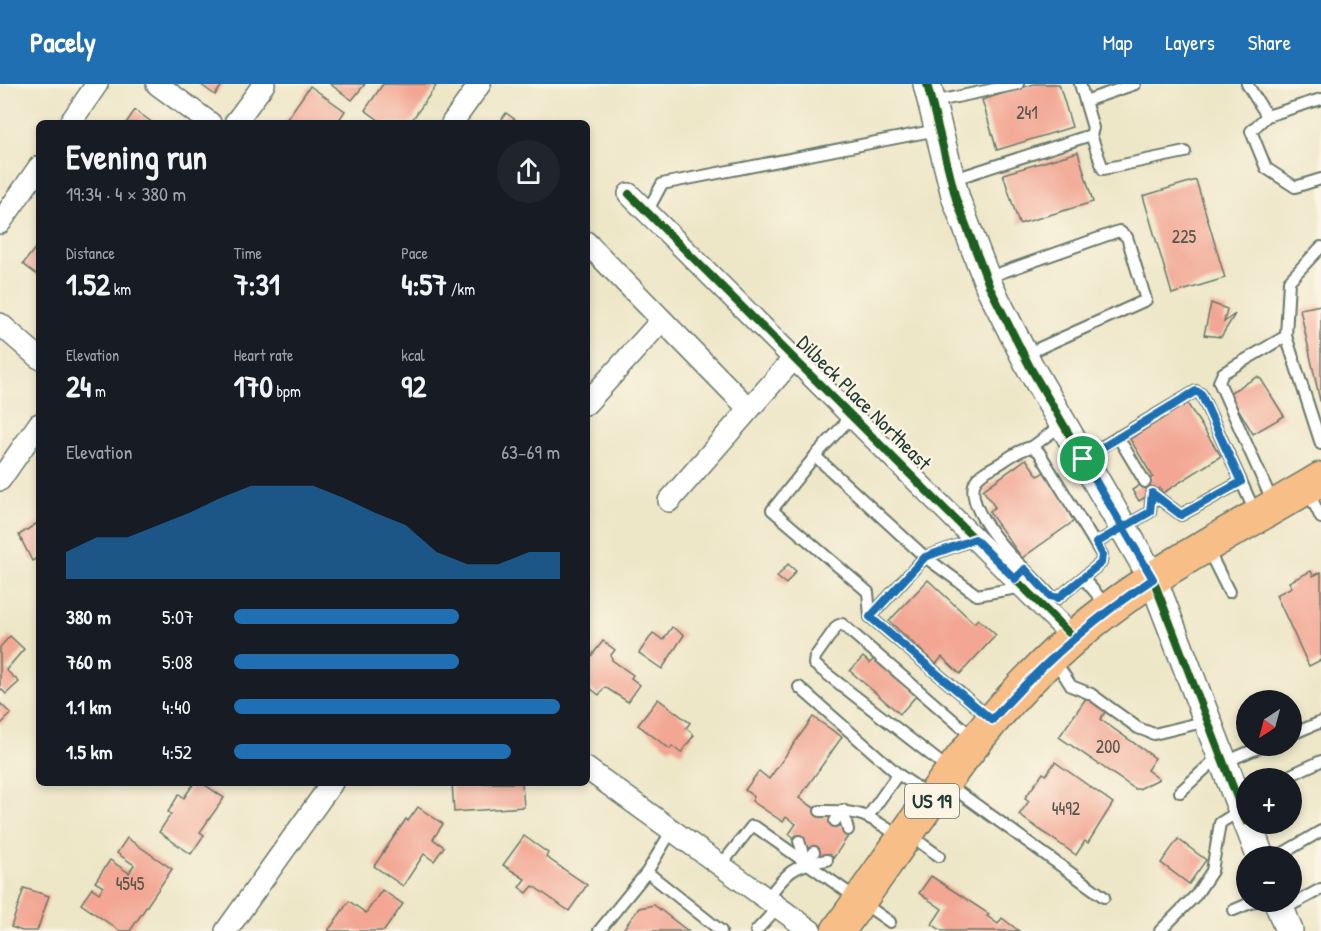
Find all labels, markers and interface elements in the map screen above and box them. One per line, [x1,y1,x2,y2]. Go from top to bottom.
text: Pacely [30,23,96,61]
text: Map [1103,28,1132,57]
text: Layers [1165,28,1215,57]
text: Share [1248,28,1291,57]
house number: 241 [1016,100,1038,125]
text: Evening run [66,135,207,179]
button: share [497,140,560,203]
text: 19:34 · 4 × 380 m [66,180,186,207]
house number: 225 [1172,224,1197,249]
text: Distance [66,242,115,264]
text: Time [234,242,262,264]
text: Pace [401,242,428,264]
text: 1.52 [66,264,110,304]
text: 7:31 [234,264,280,304]
text: 4:57 [401,264,447,304]
text: km [110,278,131,300]
text: /km [447,278,475,300]
street label: Dilbeck Place Northeast [790,329,939,477]
text: Elevation [66,344,119,366]
text: Heart rate [234,344,293,366]
text: kcal [401,344,425,366]
text: 24 [66,366,91,406]
text: 170 [234,366,273,406]
text: 92 [401,366,426,406]
text: m [91,380,106,402]
text: bpm [273,380,301,402]
pin [1057,433,1108,484]
text: Elevation [66,438,132,465]
text: 63–69 m [501,438,560,465]
icon: arrive [1066,442,1099,475]
text: 380 m [66,603,111,630]
text: 5:07 [162,603,194,630]
text: 760 m [66,648,111,675]
text: 5:08 [162,648,193,675]
north arrow [1236,690,1302,756]
map controls [1236,690,1302,912]
text: 1.1 km [66,693,111,720]
text: 4:40 [162,693,191,720]
house number: 200 [1096,734,1120,759]
text: 1.5 km [66,738,113,765]
text: 4:52 [162,738,192,765]
button: + [1236,768,1302,834]
road number: US 19 [905,784,959,818]
house number: 4492 [1052,796,1081,821]
button: − [1236,846,1302,912]
house number: 4545 [116,871,145,896]

